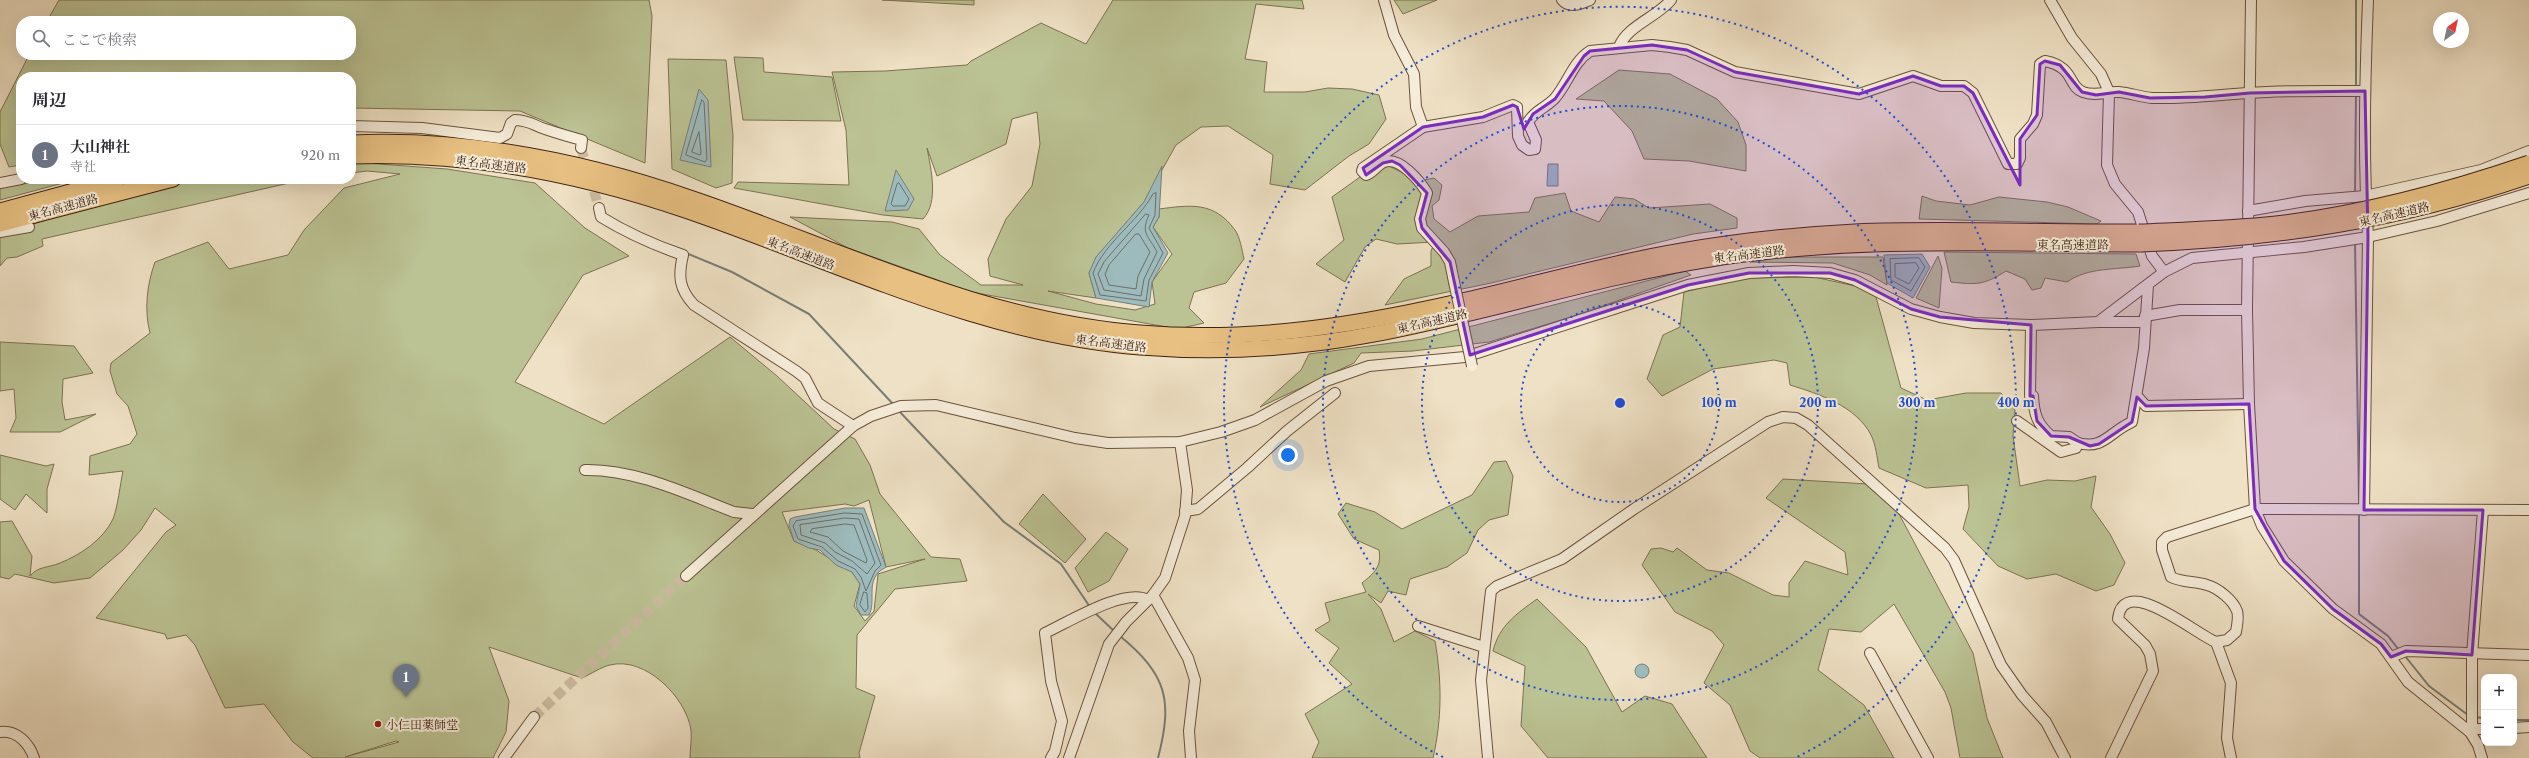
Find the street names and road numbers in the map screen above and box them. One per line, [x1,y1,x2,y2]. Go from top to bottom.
street label: 東名高速道路 [454,152,528,176]
street label: 東名高速道路 [26,190,100,224]
street label: 東名高速道路 [2357,199,2431,229]
street label: 東名高速道路 [765,233,837,273]
street label: 東名高速道路 [2037,237,2109,252]
street label: 東名高速道路 [1712,242,1786,266]
street label: 東名高速道路 [1395,306,1469,336]
street label: 東名高速道路 [1074,331,1148,355]

